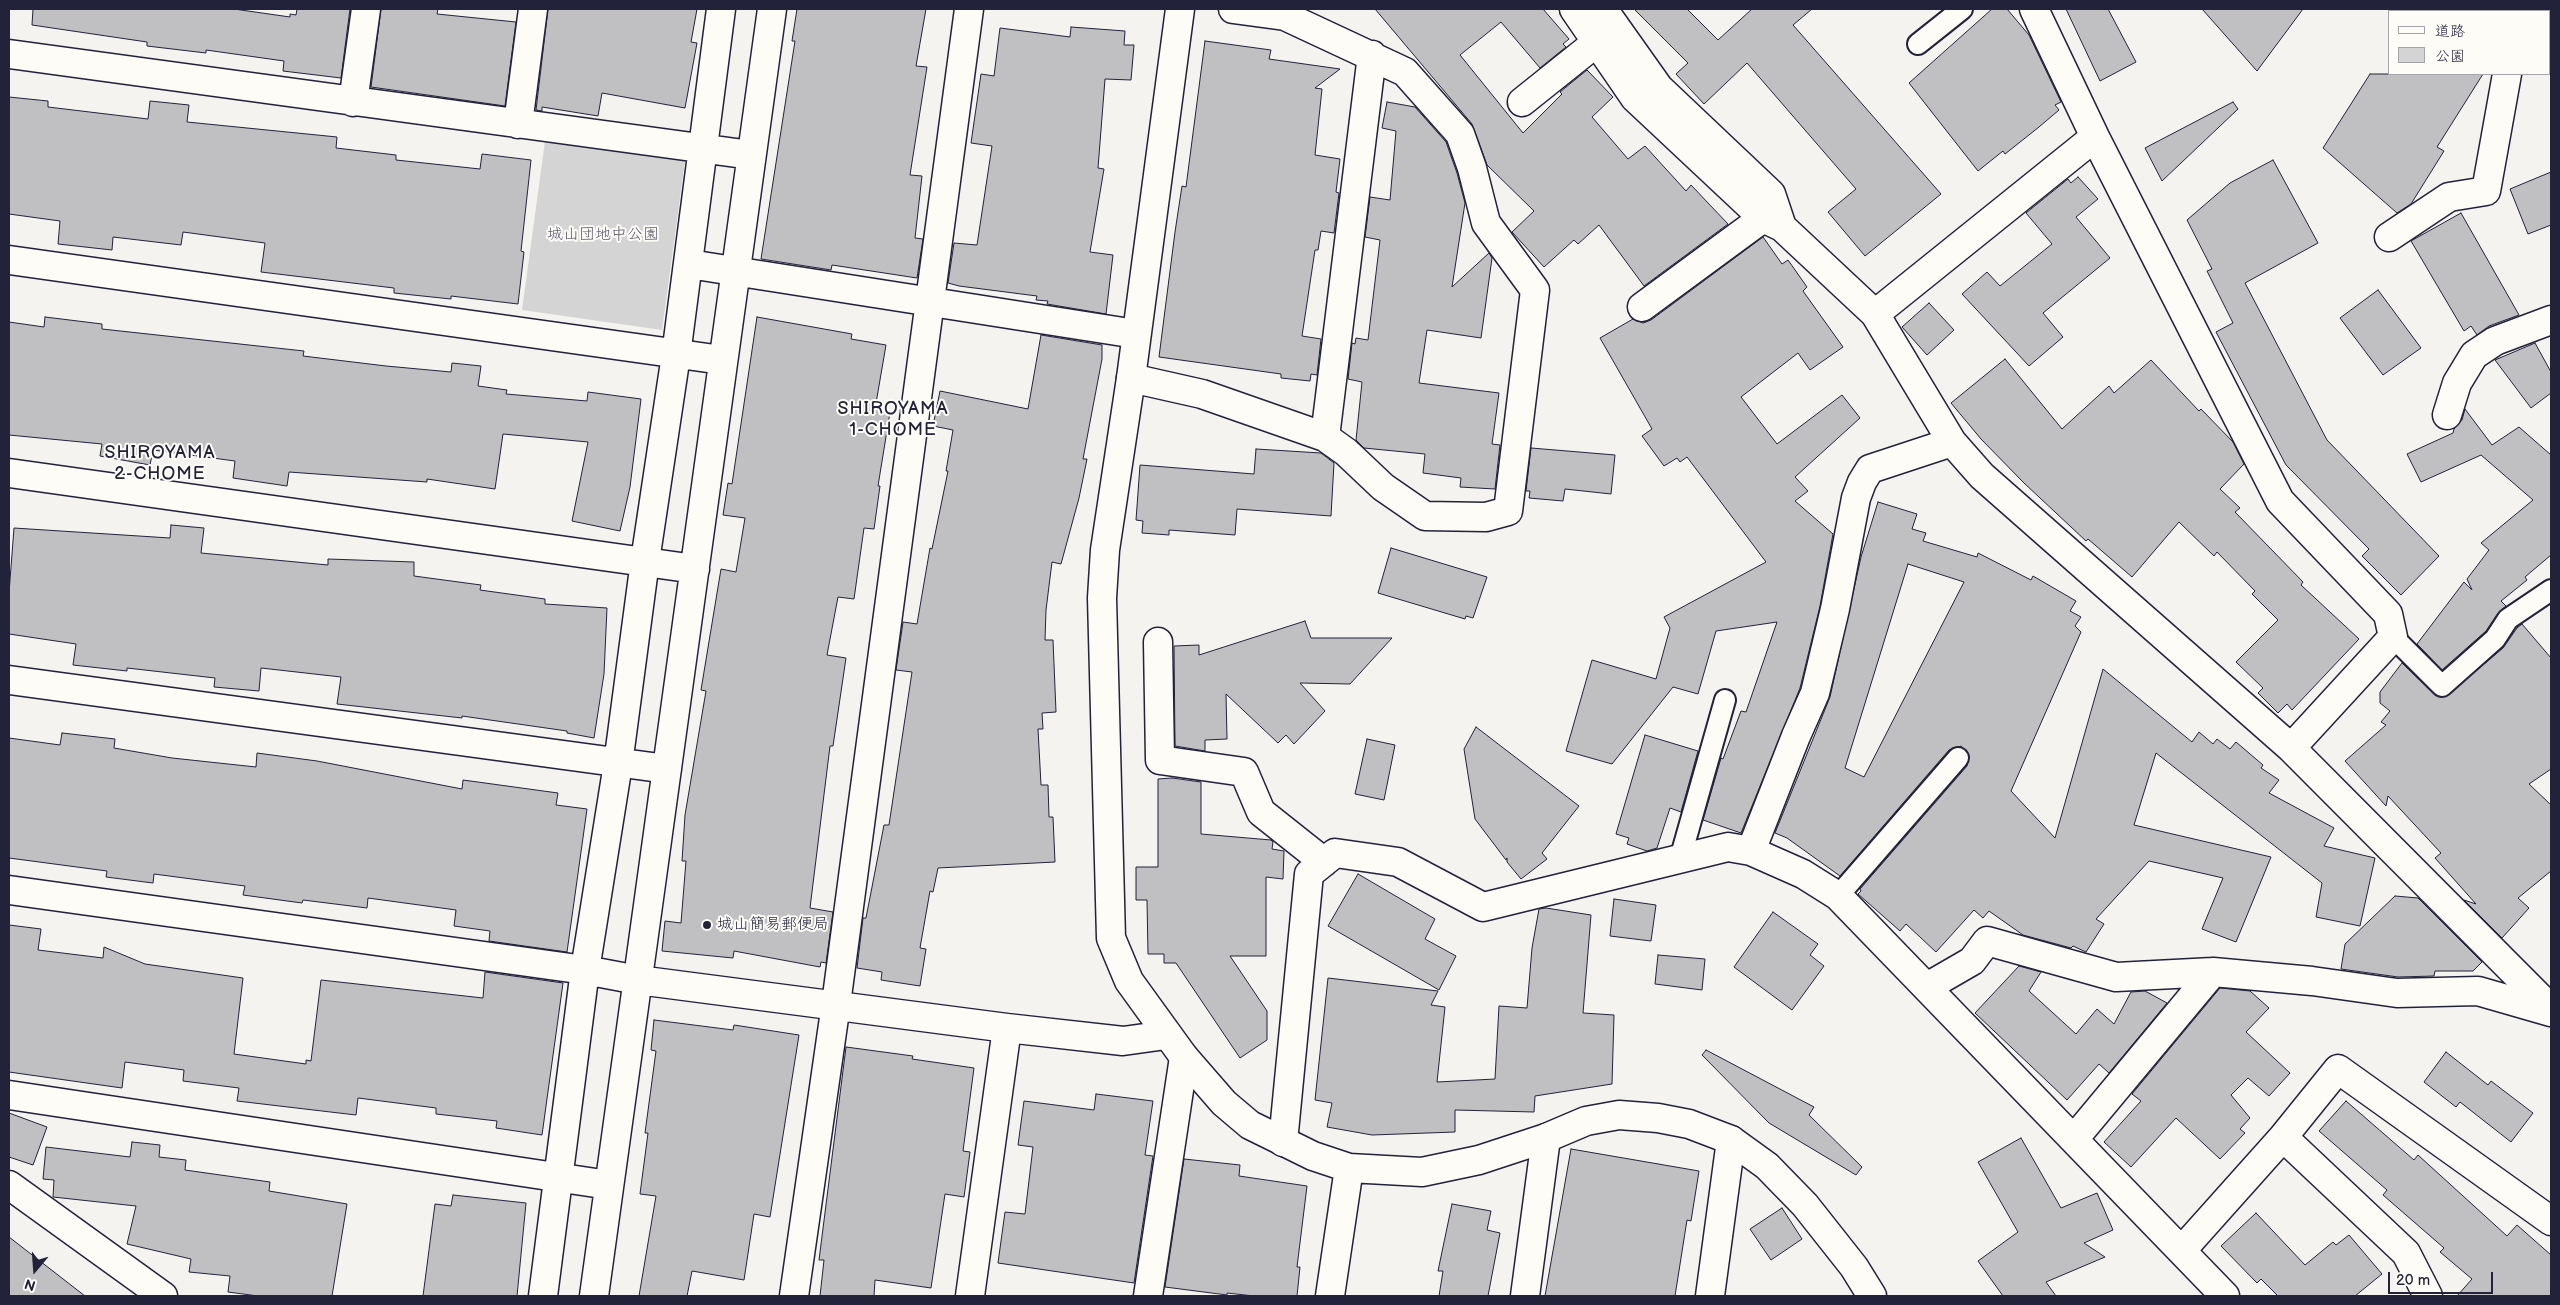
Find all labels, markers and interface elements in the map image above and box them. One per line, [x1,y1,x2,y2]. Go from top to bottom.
legend [2388,10,2550,75]
text: 道路 [2435,22,2465,41]
text: 公園 [2435,47,2465,66]
park label: 城山団地中公園 [547,225,659,245]
district label: SHIROYAMA 1-CHOME [836,398,950,440]
district label: SHIROYAMA 2-CHOME [103,442,217,484]
place label: 城山簡易郵便局 [717,915,829,935]
marker: 城山簡易郵便局 [701,919,713,931]
north arrow [10,1245,60,1295]
scale bar [2390,1262,2495,1294]
text: 20 m [2396,1271,2430,1290]
text: N [23,1275,38,1294]

